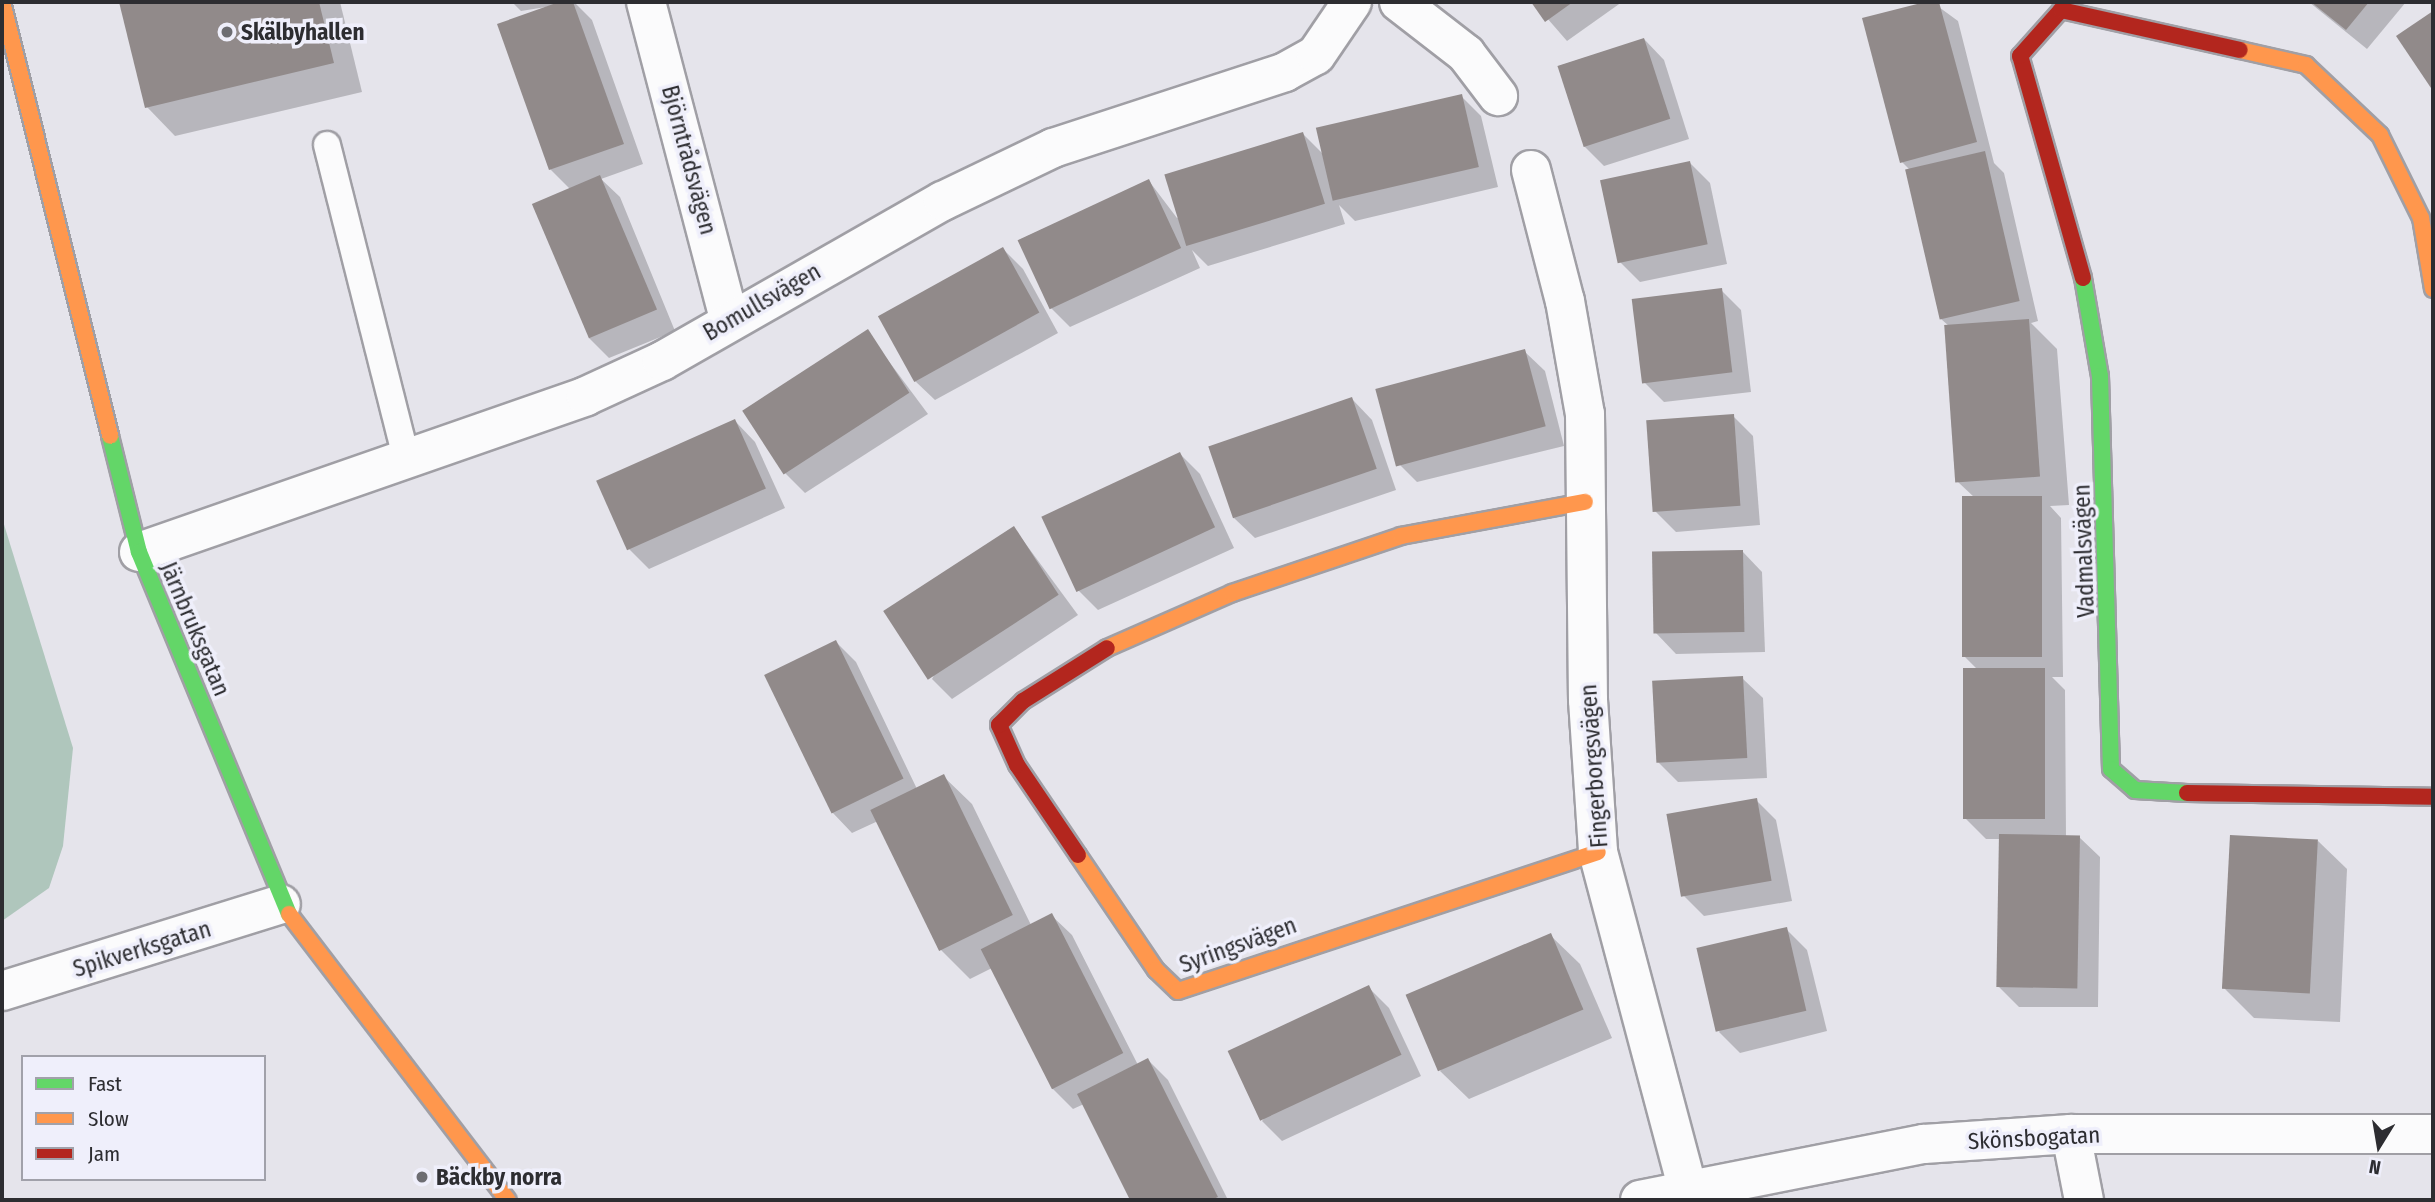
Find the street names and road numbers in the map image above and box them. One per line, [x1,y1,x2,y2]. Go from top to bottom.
street label: Björntrådsvägen [656,82,722,238]
street label: Bomullsvägen [698,257,826,347]
street label: Vadmalsvägen [2068,484,2100,618]
street label: Järnbruksgatan [154,558,236,700]
street label: Fingerborgsvägen [1575,683,1613,849]
street label: Syringsvägen [1176,911,1300,979]
street label: Spikverksgatan [70,915,214,983]
street label: Skönsbogatan [1967,1121,2101,1155]

